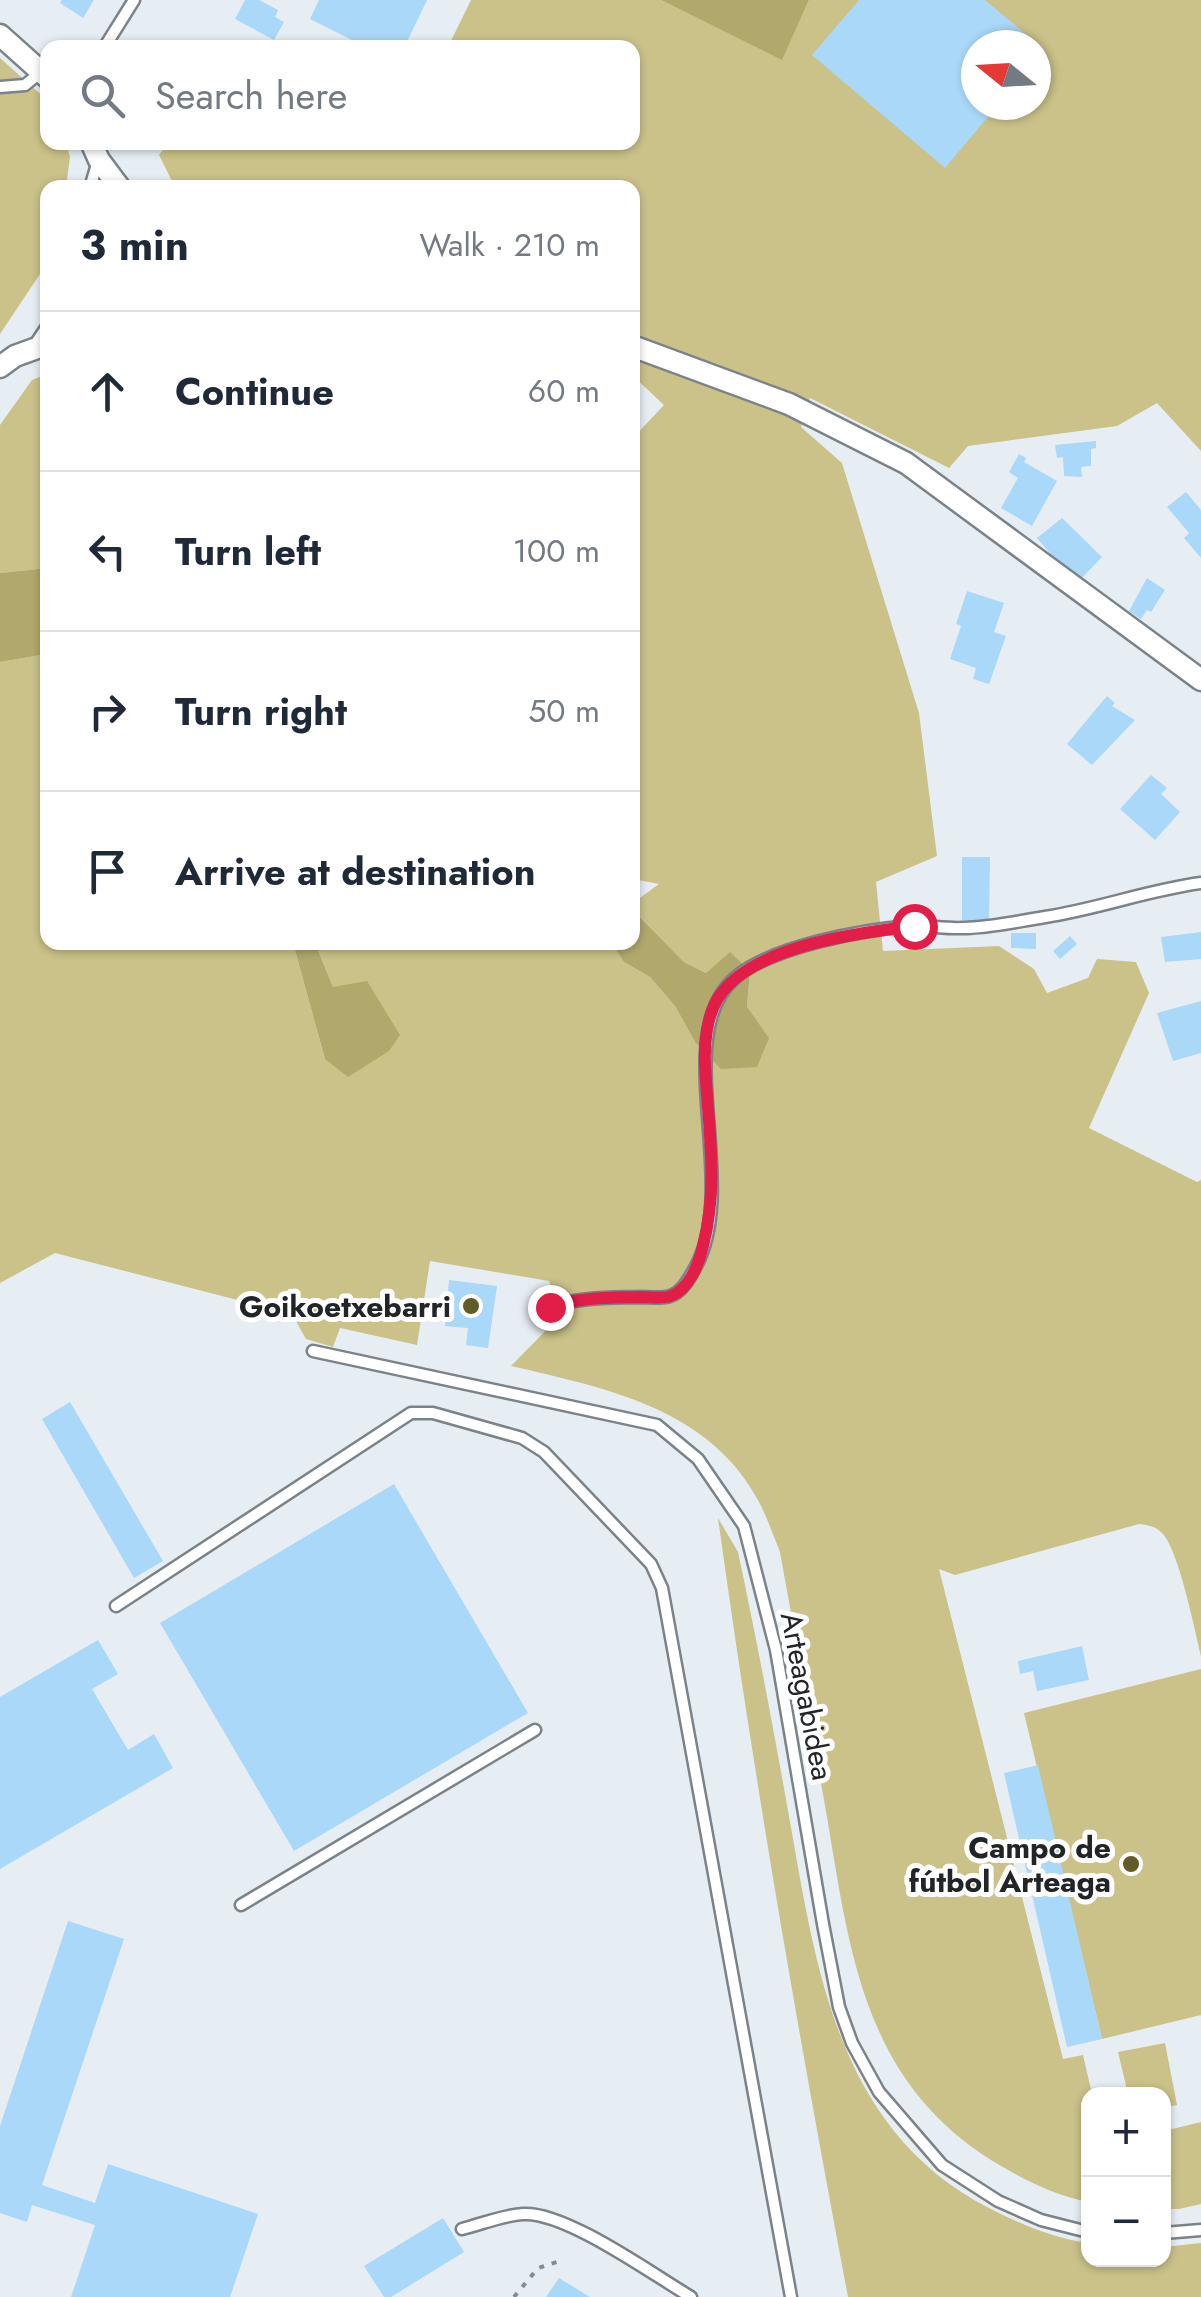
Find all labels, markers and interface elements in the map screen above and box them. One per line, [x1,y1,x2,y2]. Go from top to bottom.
north arrow [961,30,1051,120]
search box [40,40,640,150]
icon: search [75,68,130,123]
text: Search here [155,68,347,123]
text: 3 min [80,215,189,276]
text: Walk · 210 m [420,222,600,268]
icon: ahead [80,364,135,419]
text: Continue [175,364,334,419]
text: 60 m [528,368,600,414]
icon: left [80,524,135,579]
text: Turn left [175,524,321,579]
text: 100 m [513,528,600,574]
icon: right [80,684,135,739]
text: Turn right [175,684,347,739]
text: 50 m [528,688,600,734]
icon: arrive [80,844,135,899]
text: Arrive at destination [175,844,536,899]
route start [892,904,938,950]
place label: Goikoetxebarri [239,1285,451,1328]
route end [528,1285,574,1331]
marker: Goikoetxebarri [460,1295,482,1317]
street label: Arteagabidea [770,1608,844,1784]
place label: Campo de fútbol Arteaga [909,1826,1111,1903]
marker: Campo de fútbol Arteaga [1120,1853,1142,1875]
map controls [1081,2087,1171,2267]
button: + [1081,2087,1171,2177]
button: − [1081,2177,1171,2267]

